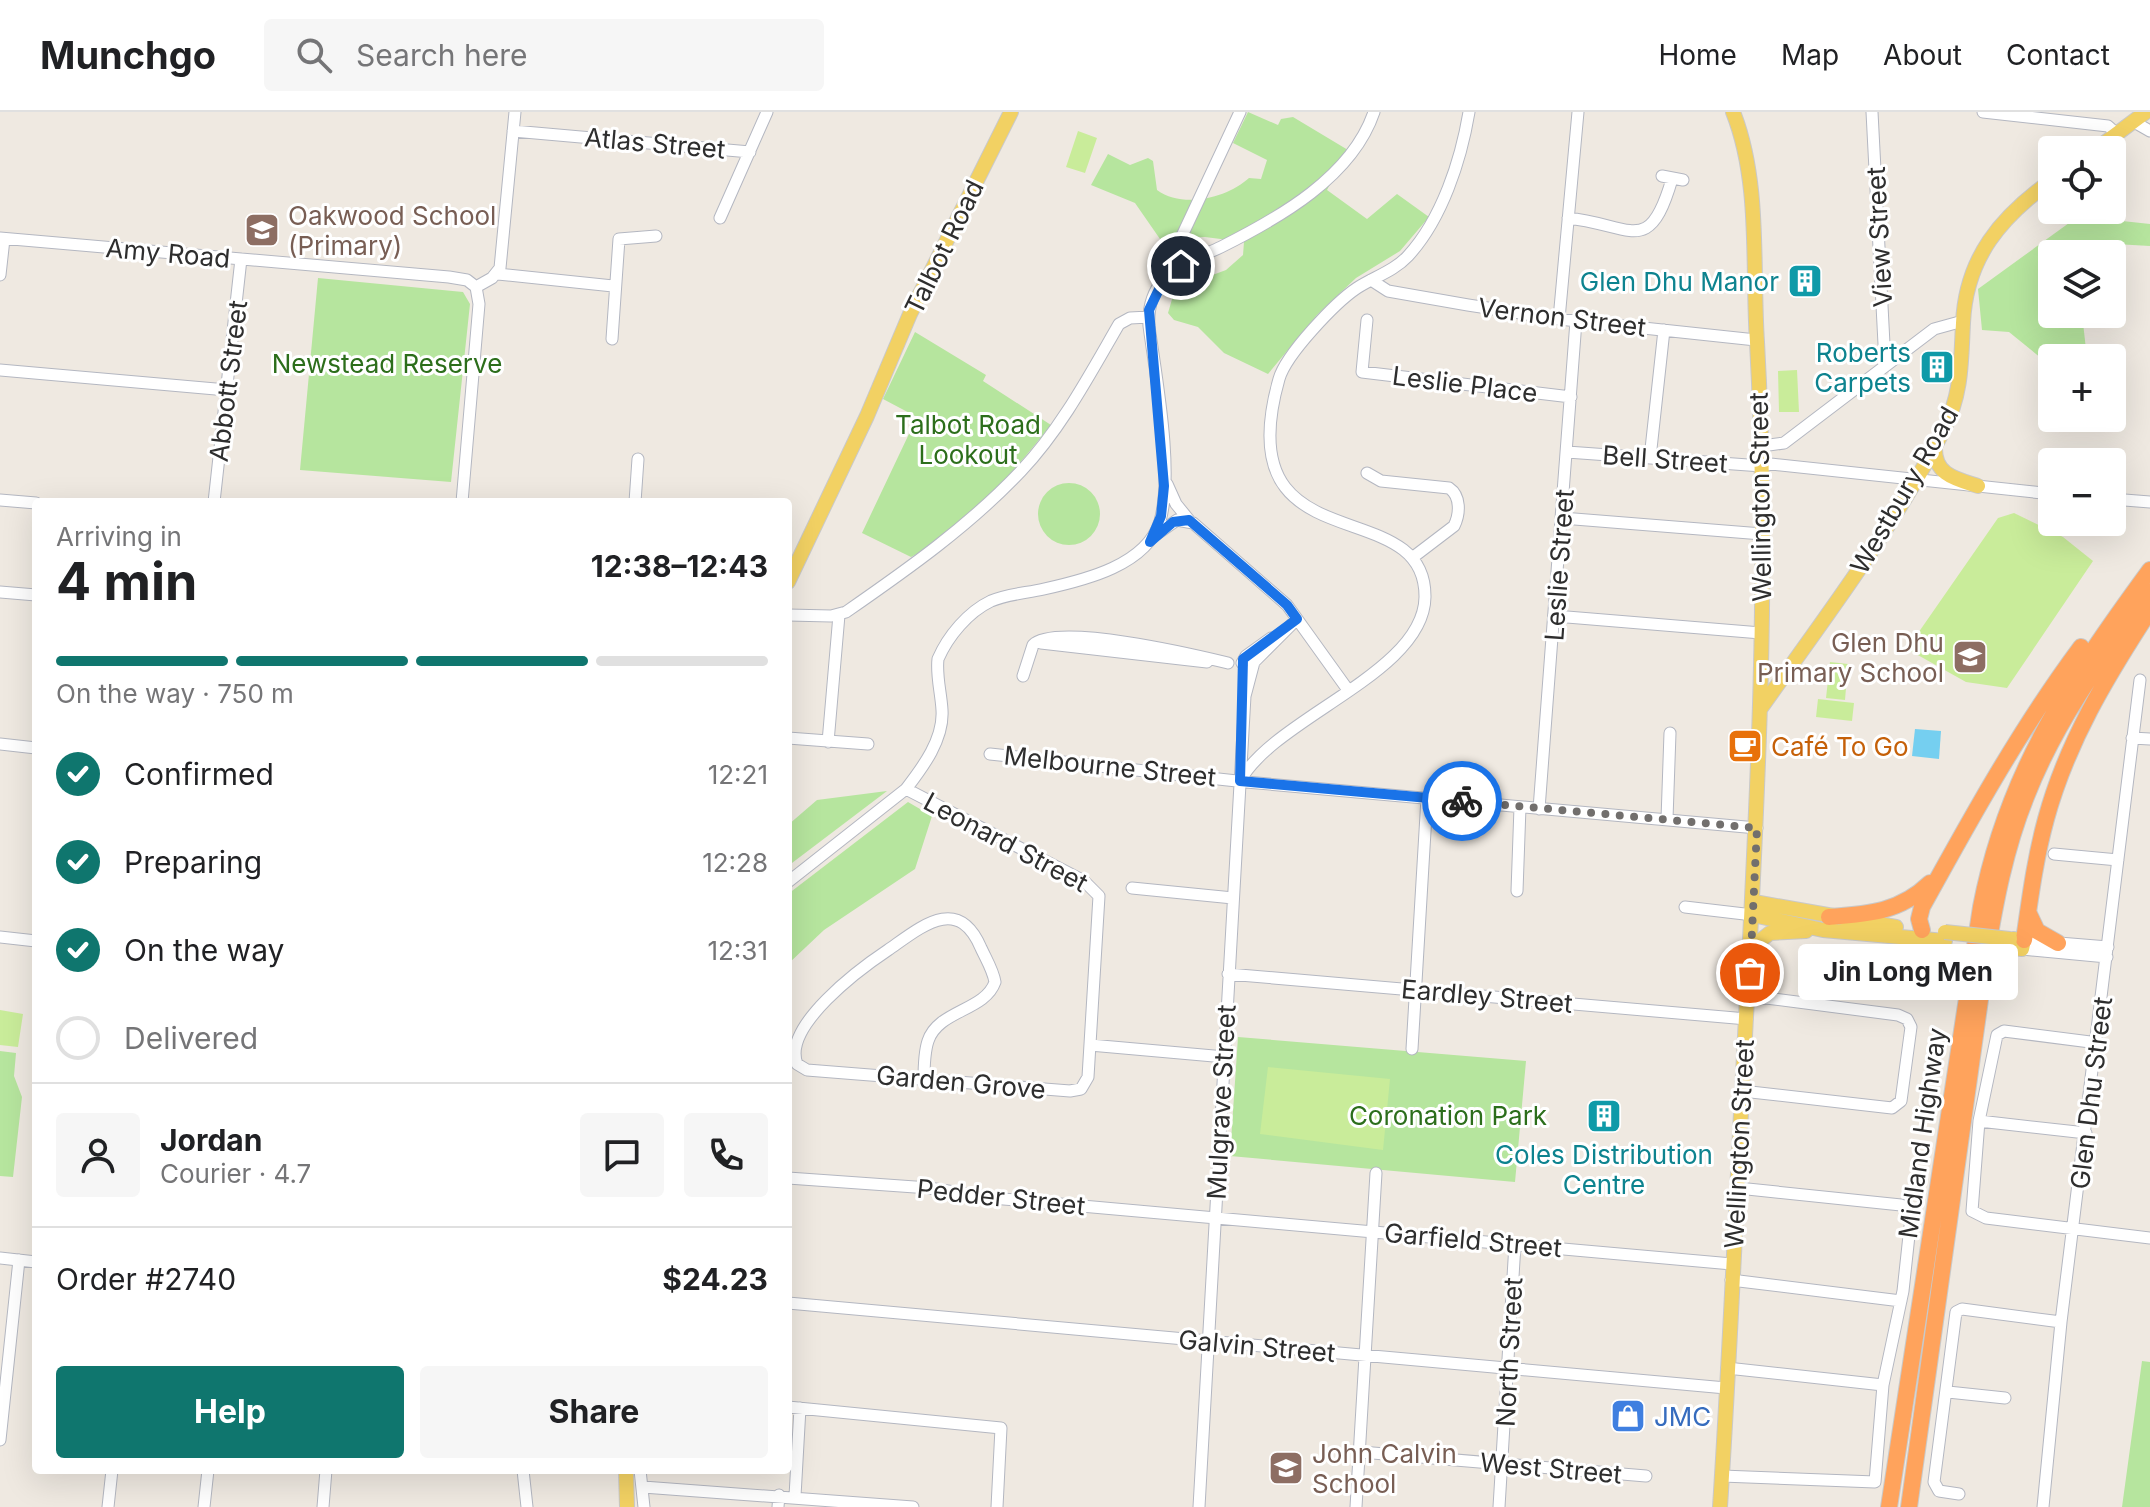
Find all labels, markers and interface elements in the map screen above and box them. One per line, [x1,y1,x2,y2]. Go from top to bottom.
search box [264,19,824,91]
text: Munchgo [40,32,216,78]
icon: search [292,33,336,77]
text: Search here [356,37,528,73]
text: Home [1658,38,1737,72]
text: Map [1781,38,1839,72]
text: About [1883,38,1962,72]
text: Contact [2006,38,2110,72]
street label: Atlas Street [583,121,727,165]
map controls [2038,136,2126,536]
button: locate [2038,136,2126,224]
street label: View Street [1860,166,1898,308]
street label: Talbot Road [898,175,990,319]
place label: Oakwood School (Primary) [288,200,496,261]
school or university icon: Oakwood School (Primary) [243,211,281,249]
street label: Amy Road [104,232,232,274]
pin [1147,232,1215,300]
button: layers [2038,240,2126,328]
icon: home [1159,244,1203,288]
building icon: Glen Dhu Manor [1786,262,1824,300]
place label: Glen Dhu Manor [1580,266,1779,297]
street label: Vernon Street [1476,291,1648,343]
street label: Abbott Street [203,298,253,464]
place label: Roberts Carpets [1814,337,1911,398]
button: + [2038,344,2126,432]
park label: Newstead Reserve [272,348,502,379]
building icon: Roberts Carpets [1918,348,1956,386]
street label: Leslie Place [1391,360,1539,408]
street label: Wellington Street [1743,392,1777,602]
street label: Westbury Road [1844,401,1964,579]
park label: Talbot Road Lookout [895,409,1041,470]
street label: Bell Street [1601,439,1729,479]
button: − [2038,448,2126,536]
street label: Leslie Street [1538,488,1580,642]
text: Arriving in [56,521,182,552]
text: 12:38–12:43 [591,548,768,584]
text: 4 min [56,550,197,613]
place label: Glen Dhu Primary School [1757,627,1944,688]
school or university icon: Glen Dhu Primary School [1951,638,1989,676]
text: On the way · 750 m [56,678,294,709]
cafe icon: Café To Go [1726,727,1764,765]
place label: Café To Go [1771,731,1909,762]
street label: Melbourne Street [1002,739,1218,793]
icon: check [56,752,100,796]
text: Confirmed [124,756,274,792]
text: 12:21 [708,759,768,790]
courier [1422,761,1502,841]
icon: bike [1440,779,1484,823]
street label: Leonard Street [919,786,1093,898]
icon: check [56,840,100,884]
text: Preparing [124,844,262,880]
text: 12:28 [702,847,768,878]
icon: check [56,928,100,972]
text: On the way [124,932,284,968]
text: 12:31 [707,935,768,966]
pin [1716,939,1784,1007]
callout: Jin Long Men [1798,945,2018,1001]
icon: bag [1728,951,1772,995]
text: Jin Long Men [1823,956,1993,987]
street label: Eardley Street [1400,973,1574,1019]
street label: Glen Dhu Street [2064,995,2118,1191]
street label: Mulgrave Street [1200,1004,1242,1200]
text: Delivered [124,1020,258,1056]
street label: Midland Highway [1892,1026,1952,1240]
street label: Wellington Street [1718,1039,1760,1249]
street label: Garden Grove [875,1059,1047,1105]
building icon: Coles Distribution Centre [1585,1097,1623,1135]
park label: Coronation Park [1349,1100,1547,1131]
button: person [56,1113,140,1197]
button: chat [580,1113,664,1197]
button: phone [684,1113,768,1197]
text: Jordan [160,1122,262,1158]
place label: Coles Distribution Centre [1495,1139,1713,1200]
text: Courier · 4.7 [160,1158,311,1189]
street label: Pedder Street [915,1173,1087,1221]
street label: Garfield Street [1383,1217,1563,1263]
text: Order #2740 [56,1261,236,1297]
text: $24.23 [662,1261,768,1297]
street label: North Street [1490,1276,1528,1428]
street label: Galvin Street [1177,1324,1337,1368]
button: Help [56,1366,404,1458]
button: Share [420,1366,768,1458]
shop icon: JMC [1609,1397,1647,1435]
place label: JMC [1654,1401,1711,1432]
place label: John Calvin School [1312,1438,1457,1499]
street label: West Street [1479,1446,1623,1490]
school or university icon: John Calvin School [1267,1449,1305,1487]

